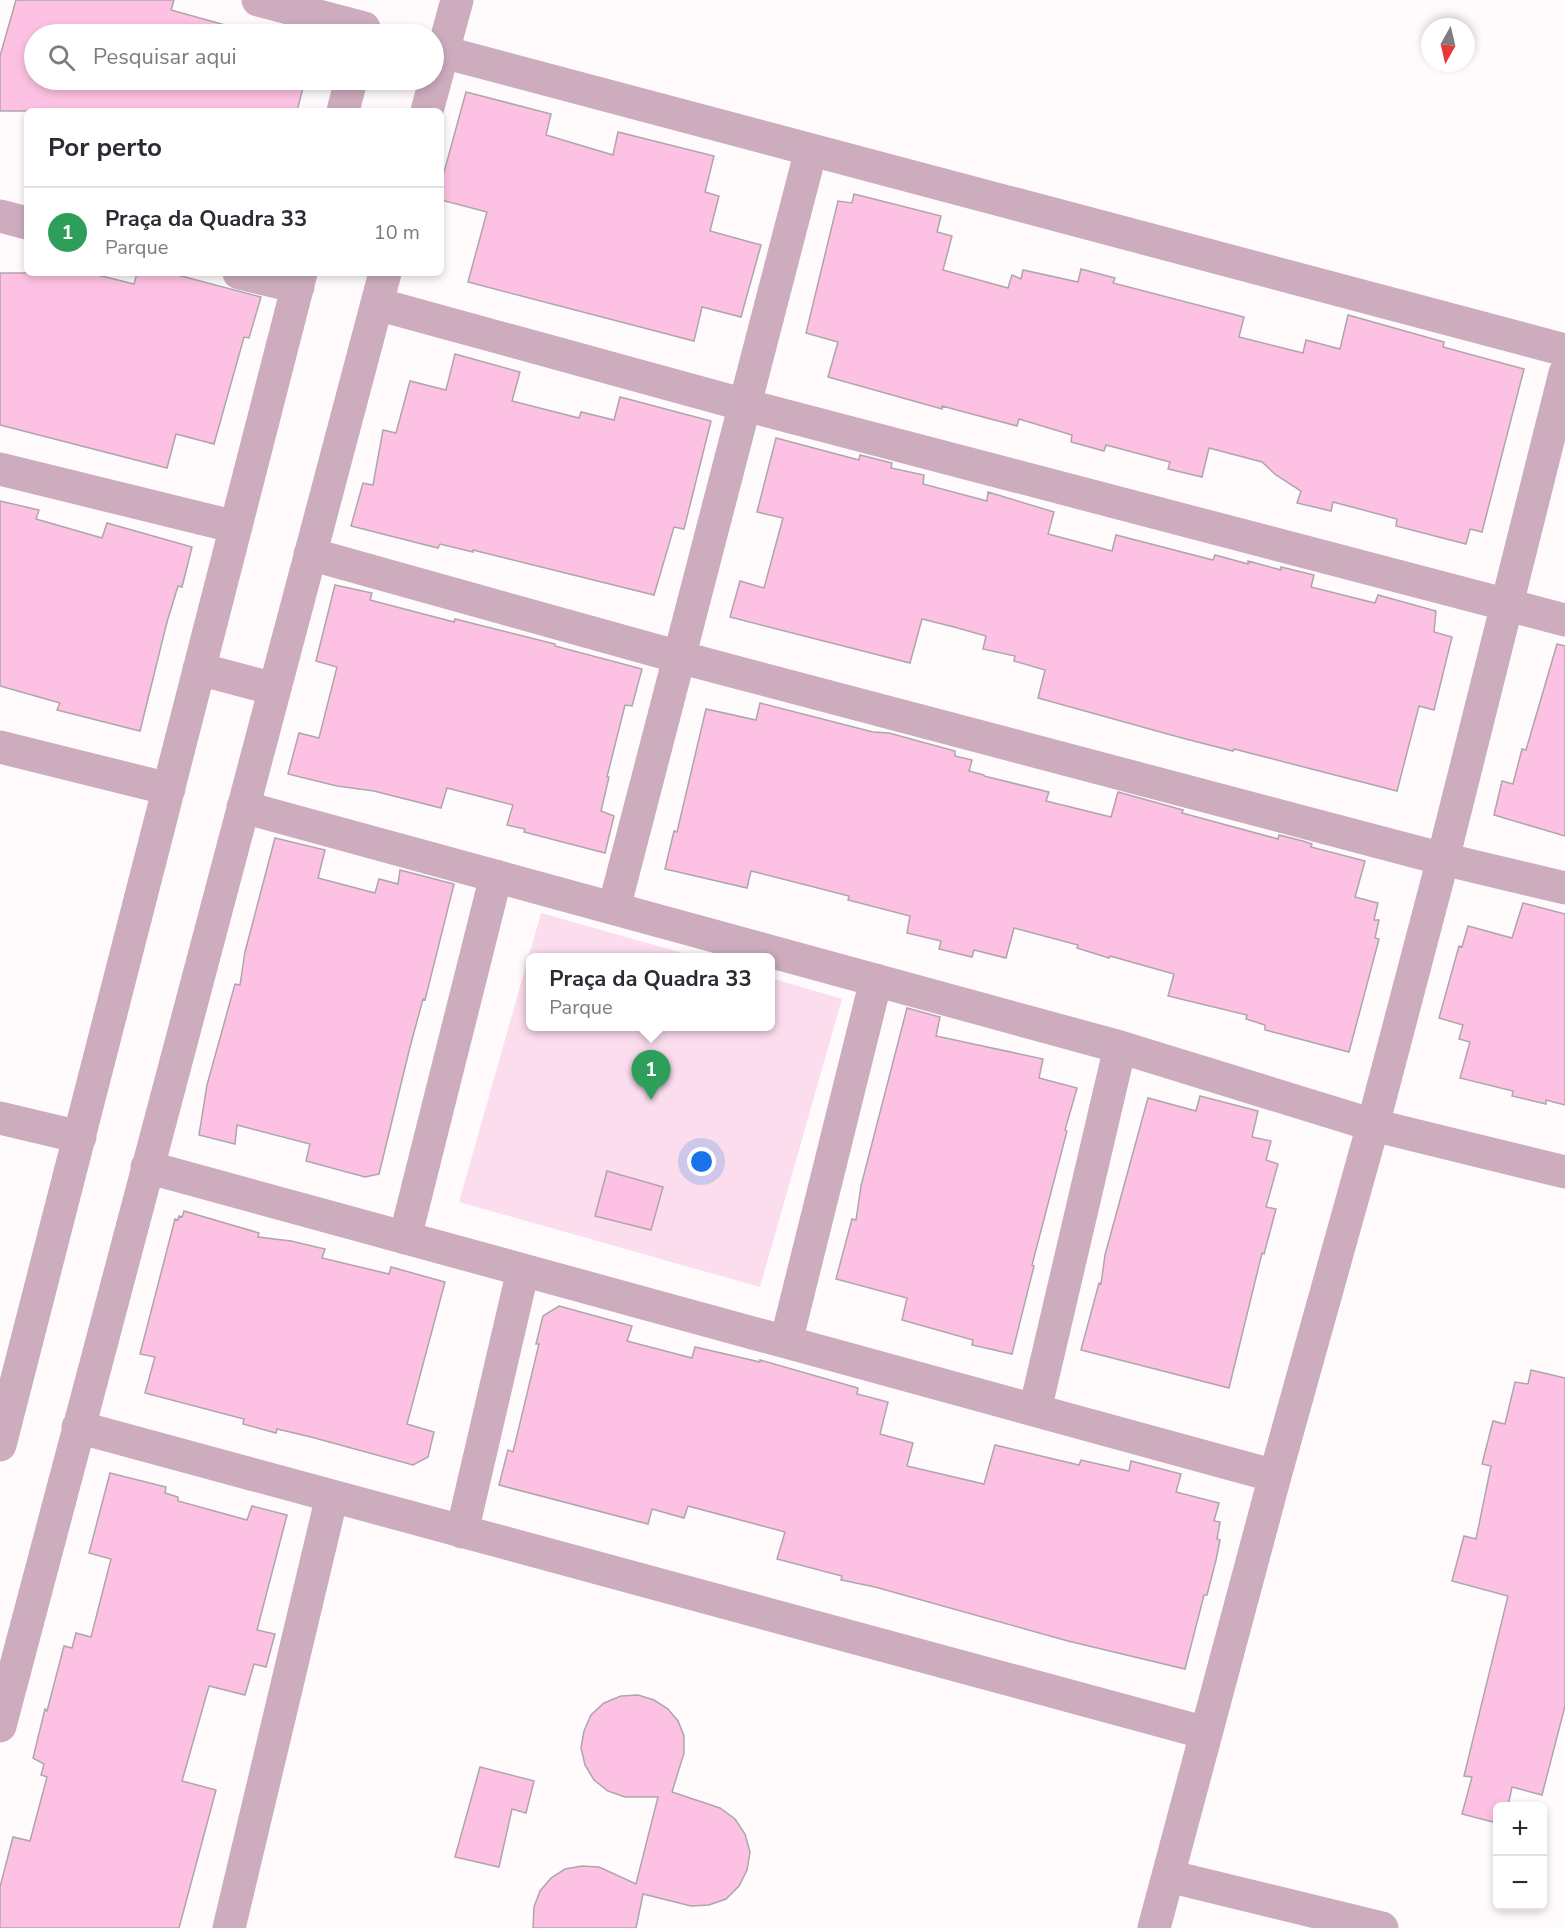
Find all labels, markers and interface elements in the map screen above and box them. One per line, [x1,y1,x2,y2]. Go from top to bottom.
north arrow [1421,18,1475,72]
search box [24,24,444,90]
icon: search [45,41,78,74]
text: Pesquisar aqui [93,42,237,72]
text: Por perto [48,130,162,165]
text: Praça da Quadra 33 [105,204,307,234]
text: 1 [62,219,74,246]
text: 10 m [374,219,420,246]
text: Parque [105,234,168,261]
popup [526,953,775,1031]
text: Praça da Quadra 33 [549,964,752,994]
text: Parque [549,994,613,1021]
pin: 1 [632,1050,670,1100]
your location [687,1147,716,1176]
map controls [1493,1802,1547,1910]
button: + [1493,1802,1547,1856]
button: − [1493,1856,1547,1910]

